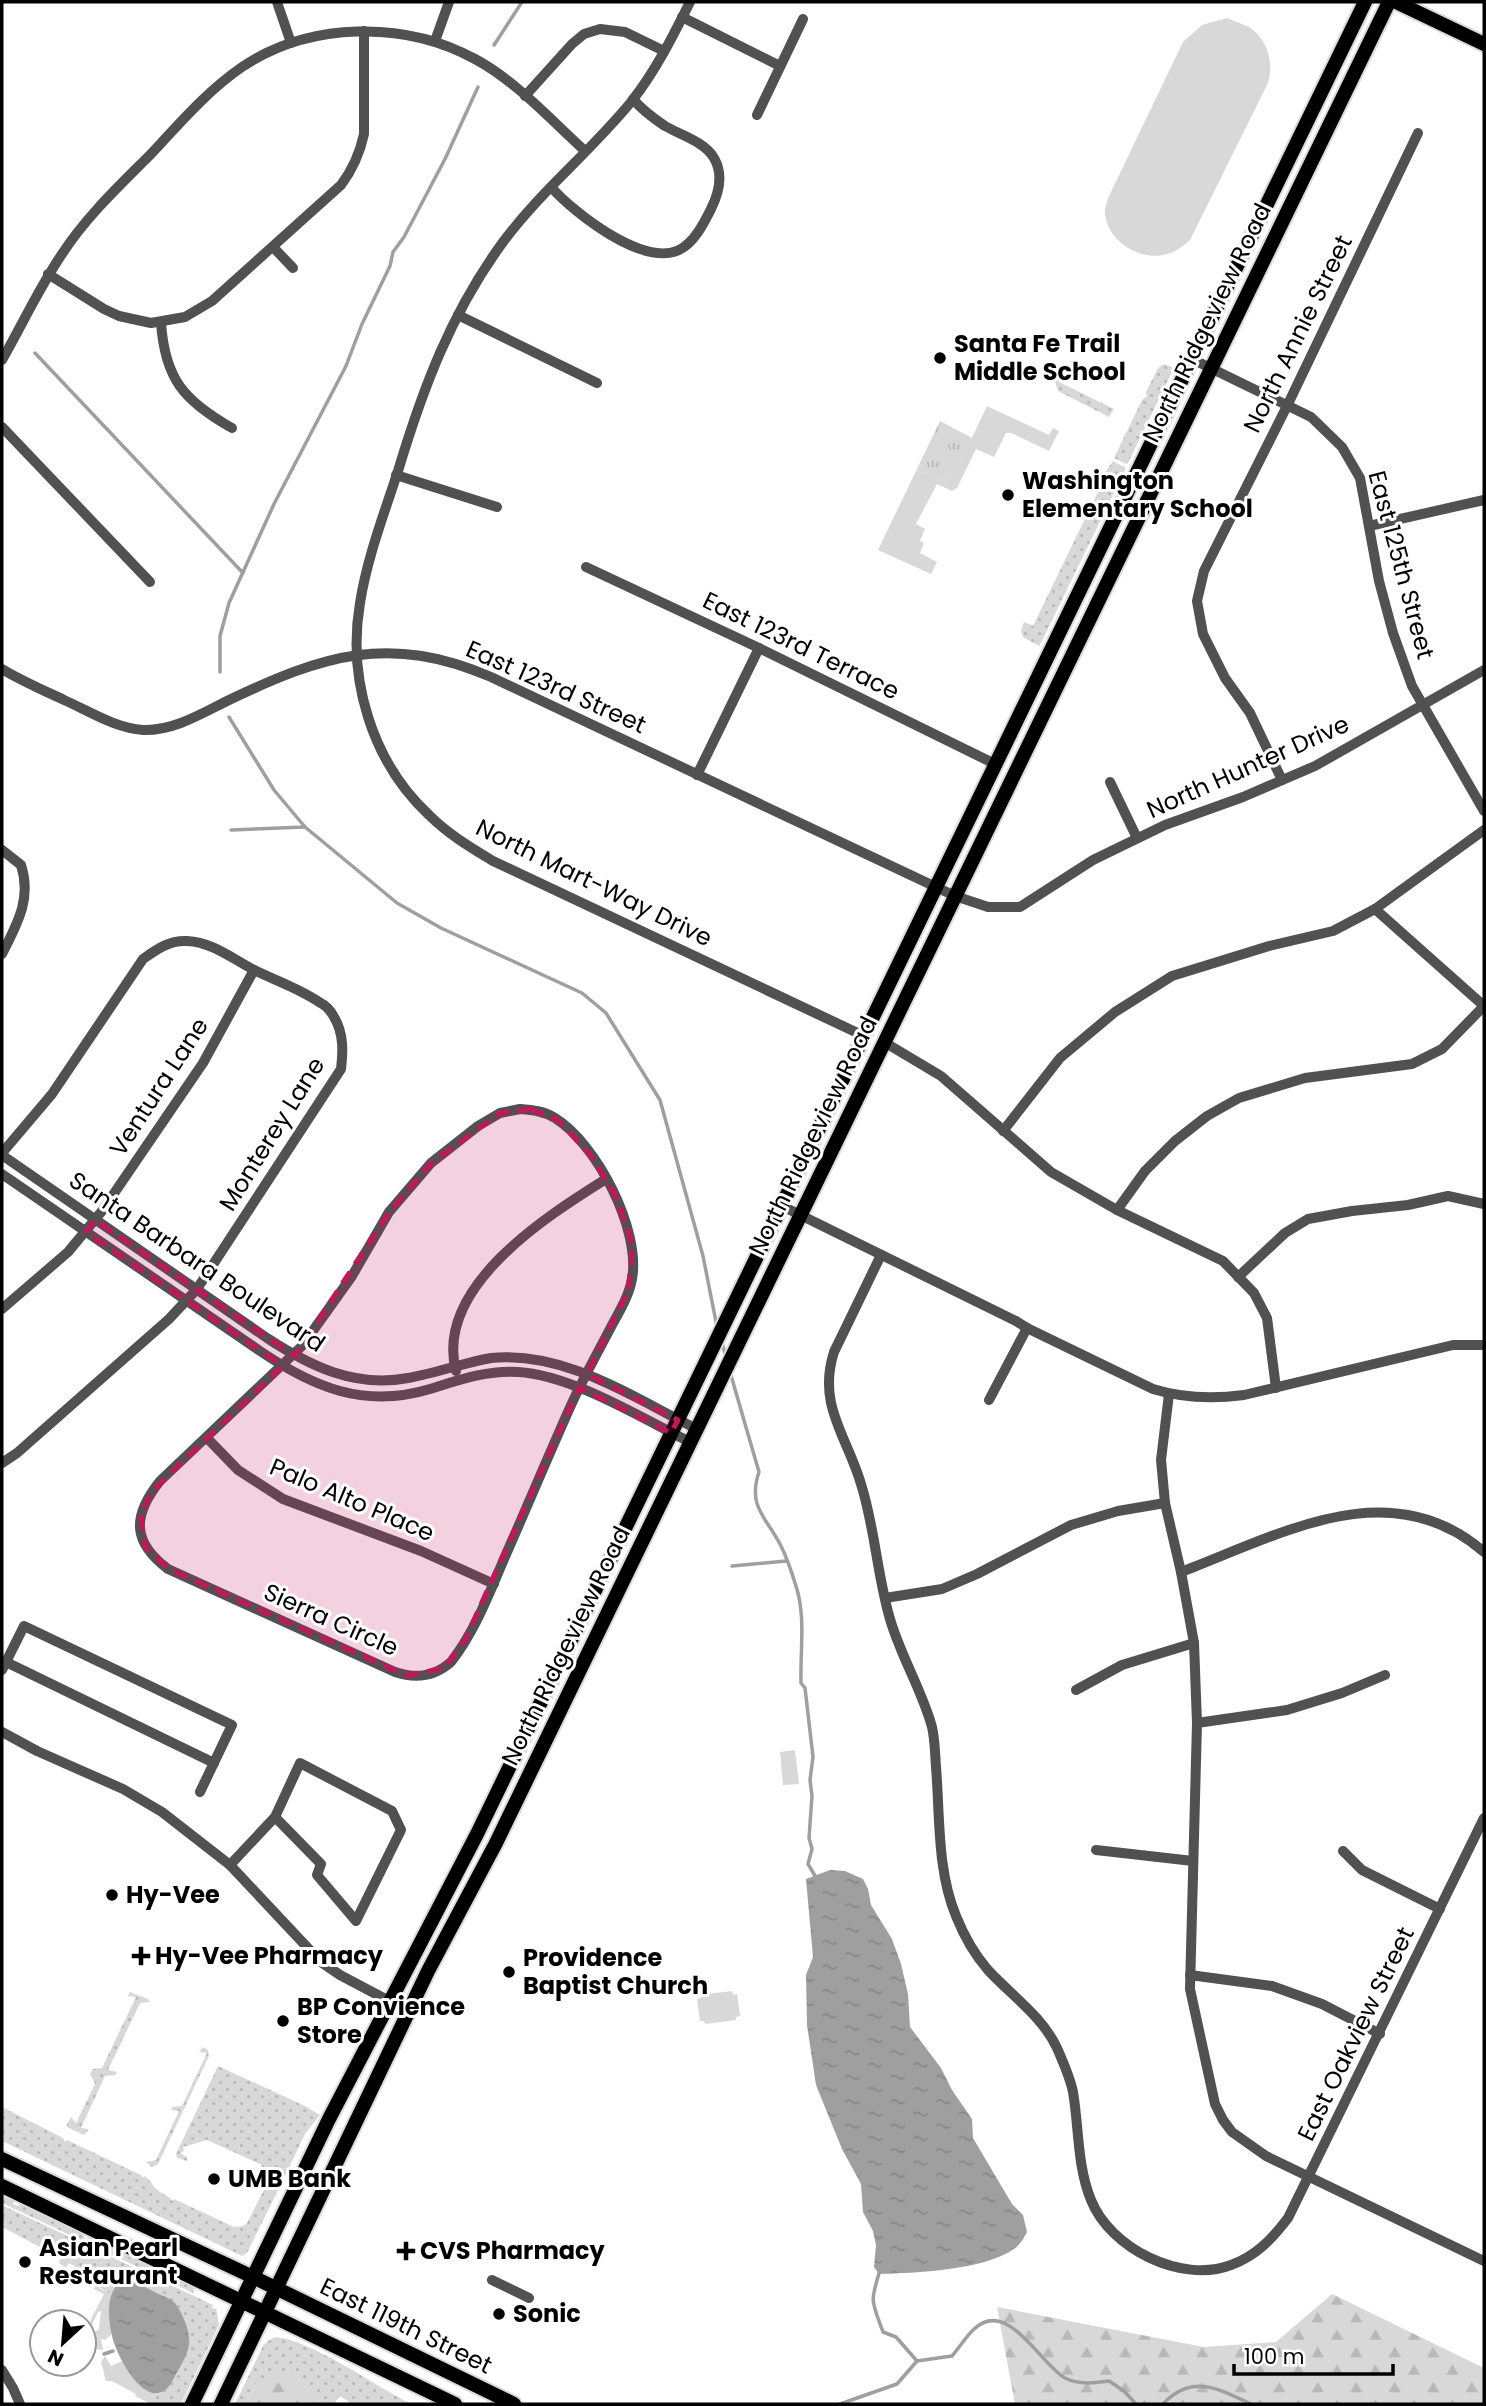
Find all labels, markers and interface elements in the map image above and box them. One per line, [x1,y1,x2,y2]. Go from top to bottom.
street label: North Ridgeview Road [1134,198,1279,448]
street label: North Annie Street [1235,229,1360,438]
place label: Santa Fe Trail Middle School [954,327,1126,388]
marker: Santa Fe Trail Middle School [932,350,948,366]
place label: Washington Elementary School [1022,464,1253,525]
street label: East 125th Street [1360,467,1442,663]
marker: Washington Elementary School [1000,487,1016,503]
street label: East 123rd Terrace [697,584,905,707]
street label: East 123rd Street [461,632,651,741]
street label: North Hunter Drive [1141,707,1354,826]
street label: North Mart-Way Drive [470,811,718,954]
street label: Ventura Lane [101,1011,216,1162]
street label: North Ridgeview Road [740,1011,885,1261]
street label: Monterey Lane [211,1051,332,1217]
street label: Santa Barbara Boulevard [63,1163,332,1360]
street label: Palo Alto Place [265,1450,440,1549]
street label: North Ridgeview Road [493,1521,638,1771]
street label: Sierra Circle [259,1575,404,1664]
place label: Hy-Vee [126,1878,220,1911]
marker: Hy-Vee [104,1887,120,1903]
street label: East Oakview Street [1289,1921,1422,2146]
place label: Hy-Vee Pharmacy [155,1939,384,1972]
place label: Providence Baptist Church [523,1941,708,2002]
marker: Hy-Vee Pharmacy [133,1948,149,1964]
marker: Providence Baptist Church [501,1964,517,1980]
place label: BP Convience Store [297,1990,465,2051]
marker: BP Convience Store [275,2013,291,2029]
place label: UMB Bank [228,2162,351,2195]
marker: UMB Bank [206,2171,222,2187]
place label: Asian Pearl Restaurant [39,2231,178,2292]
place label: CVS Pharmacy [420,2234,606,2267]
marker: CVS Pharmacy [398,2243,414,2259]
marker: Asian Pearl Restaurant [17,2254,33,2270]
street label: East 119th Street [315,2270,498,2381]
place label: Sonic [513,2297,581,2330]
marker: Sonic [491,2306,507,2322]
north arrow [28,2308,98,2378]
scale bar [1234,2332,1393,2376]
text: 100 m [1244,2342,1304,2371]
text: N [43,2343,68,2373]

